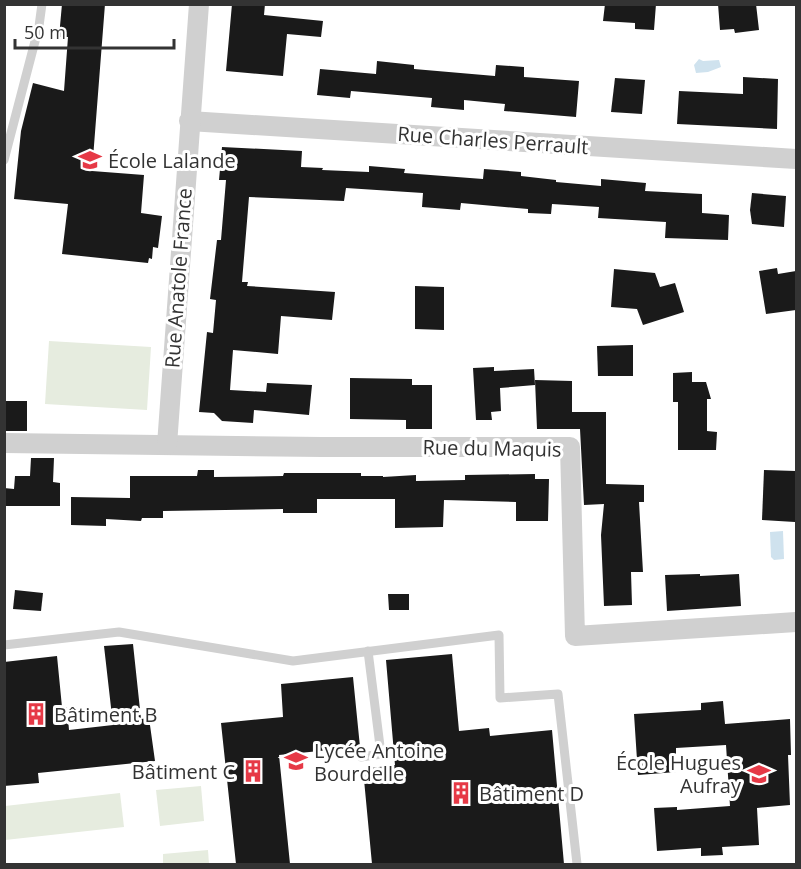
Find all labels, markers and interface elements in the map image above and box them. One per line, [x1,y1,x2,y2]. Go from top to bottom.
scale bar [15,12,174,50]
text: 50 m [24,20,66,44]
street label: Rue Charles Perrault [397,120,589,160]
school or university icon: École Lalande [77,147,103,173]
place label: École Lalande [108,147,236,174]
street label: Rue Anatole France [158,187,198,369]
street label: Rue du Maquis [422,433,562,463]
building icon: Bâtiment B [23,701,49,727]
place label: Bâtiment B [54,701,157,728]
place label: Lycée Antoine Bourdelle [314,737,444,787]
school or university icon: Lycée Antoine Bourdelle [283,748,309,774]
place label: École Hugues Aufray [616,749,742,799]
place label: Bâtiment C [132,758,235,785]
building icon: Bâtiment C [240,758,266,784]
school or university icon: École Hugues Aufray [746,761,772,787]
building icon: Bâtiment D [448,780,474,806]
place label: Bâtiment D [479,780,584,807]

